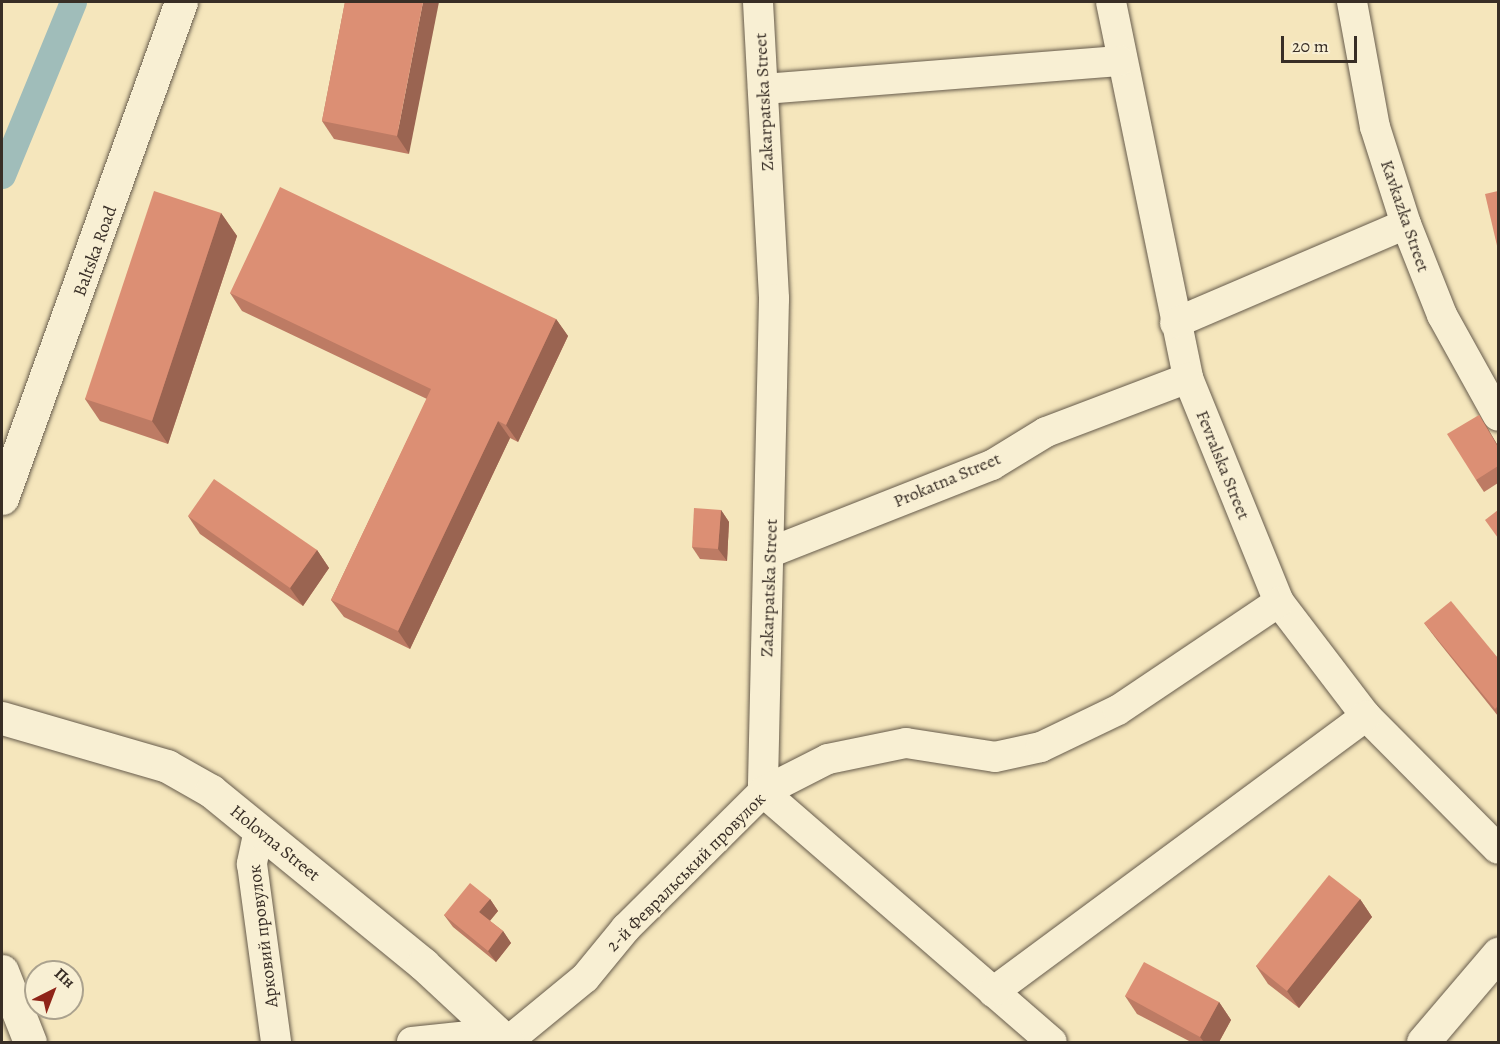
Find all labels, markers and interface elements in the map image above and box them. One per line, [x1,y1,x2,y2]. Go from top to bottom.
scale bar [1284,24,1360,62]
street label: Zakarpatska Street [750,32,778,172]
text: 20 m [1292,34,1329,58]
street label: Kavkazka Street [1376,157,1434,275]
street label: Baltska Road [69,203,121,299]
street label: Fevralska Street [1191,407,1255,523]
street label: Prokatna Street [890,448,1004,512]
street label: Zakarpatska Street [756,518,782,658]
street label: 2-й Февральський провулок [602,788,770,956]
street label: Holovna Street [226,800,324,886]
street label: Арковий провулок [244,863,282,1009]
north arrow [24,960,84,1020]
text: Пн [50,963,80,993]

